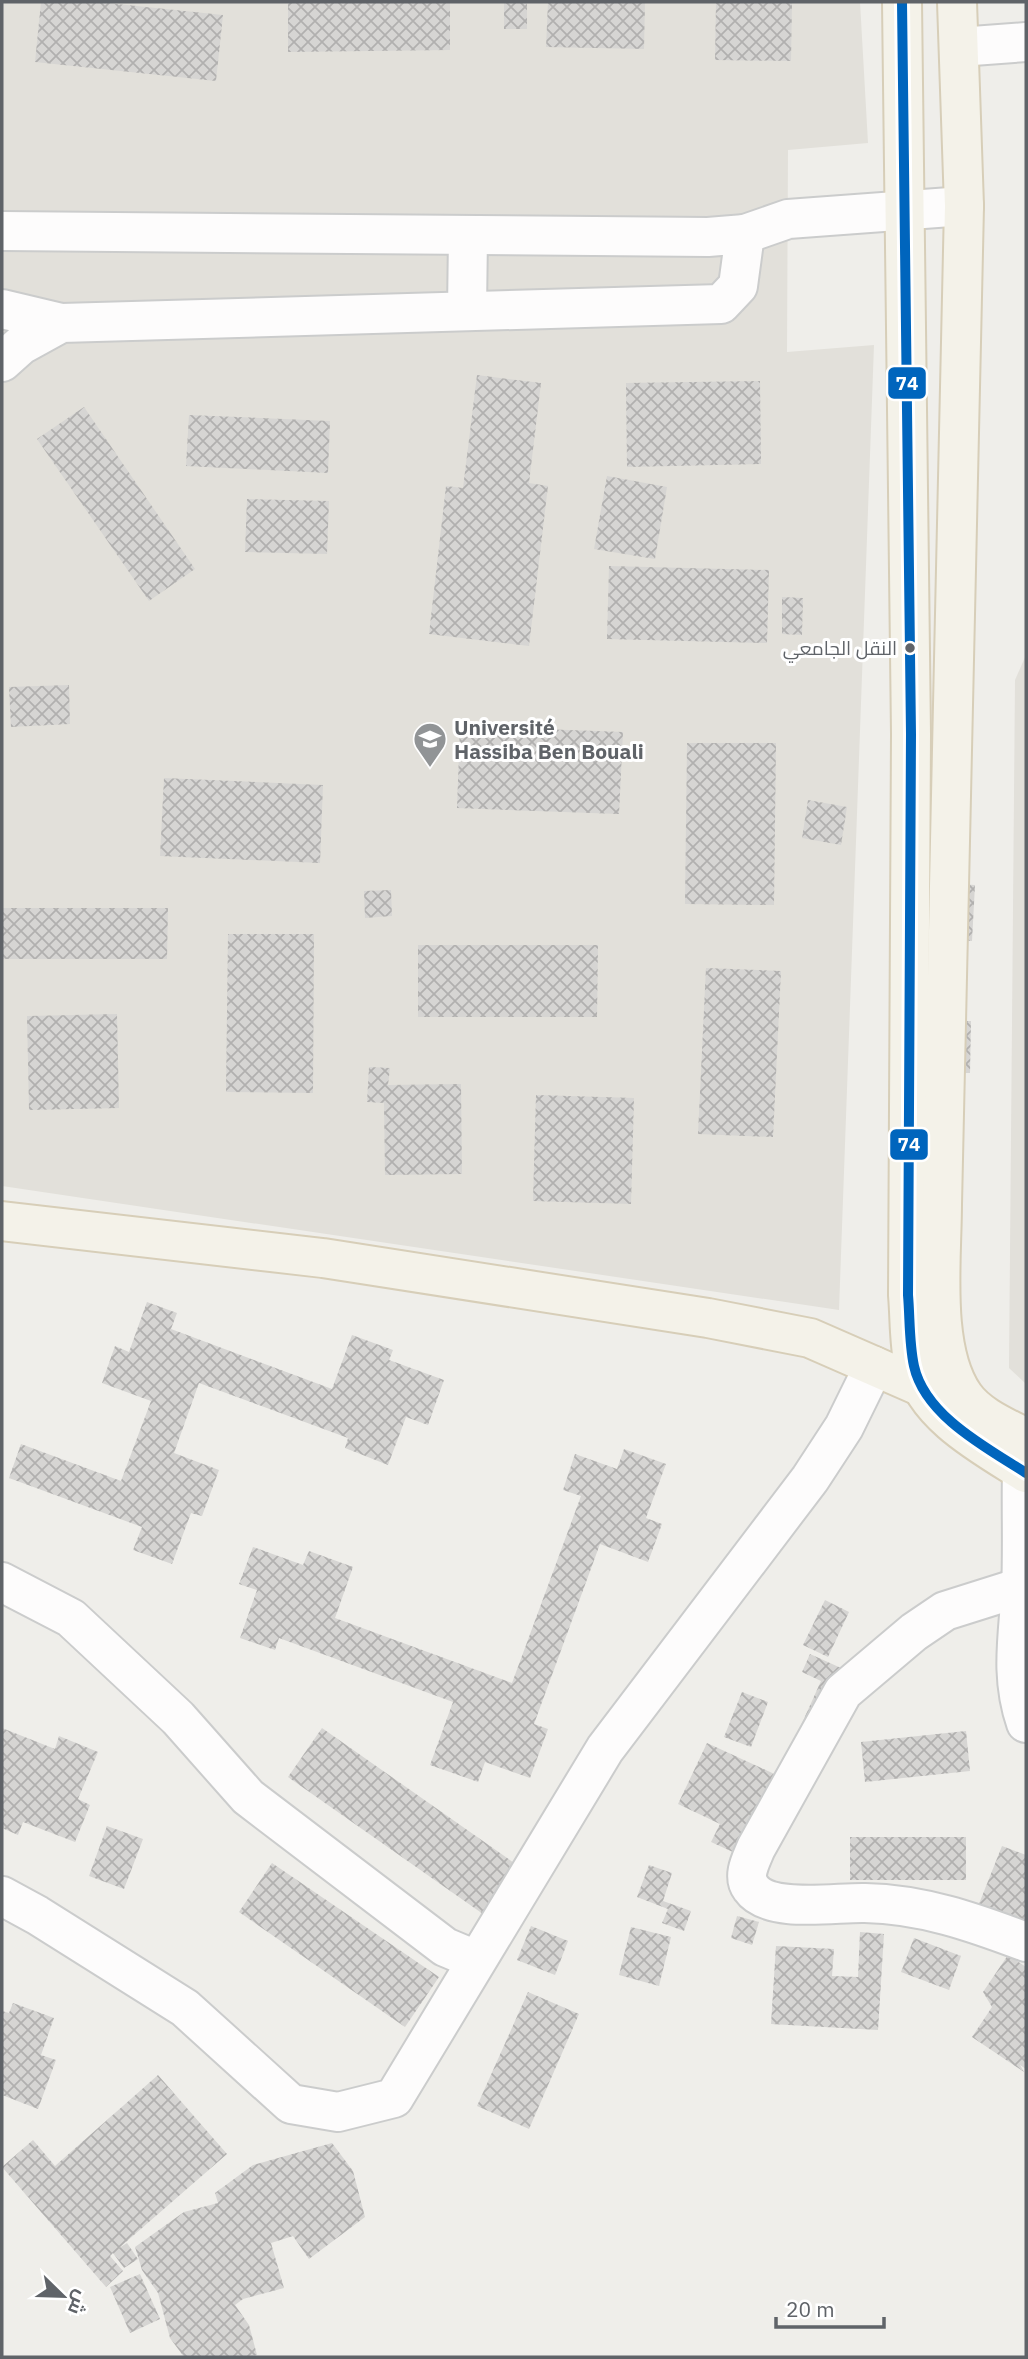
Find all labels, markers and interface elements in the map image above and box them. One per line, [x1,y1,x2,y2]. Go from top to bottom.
line badge: 74 [887,366,927,400]
text: 74 [896,371,918,395]
place label: النقل الجامعي [783,636,897,663]
marker: النقل الجامعي [903,641,917,655]
place label: Université Hassiba Ben Bouali [454,713,644,765]
school or university icon: Université Hassiba Ben Bouali [411,720,449,769]
line badge: 74 [889,1128,929,1161]
text: 74 [898,1132,920,1156]
north arrow [28,2261,98,2331]
scale bar [776,2286,884,2330]
text: ش [63,2287,94,2319]
text: 20 m [786,2295,835,2323]

